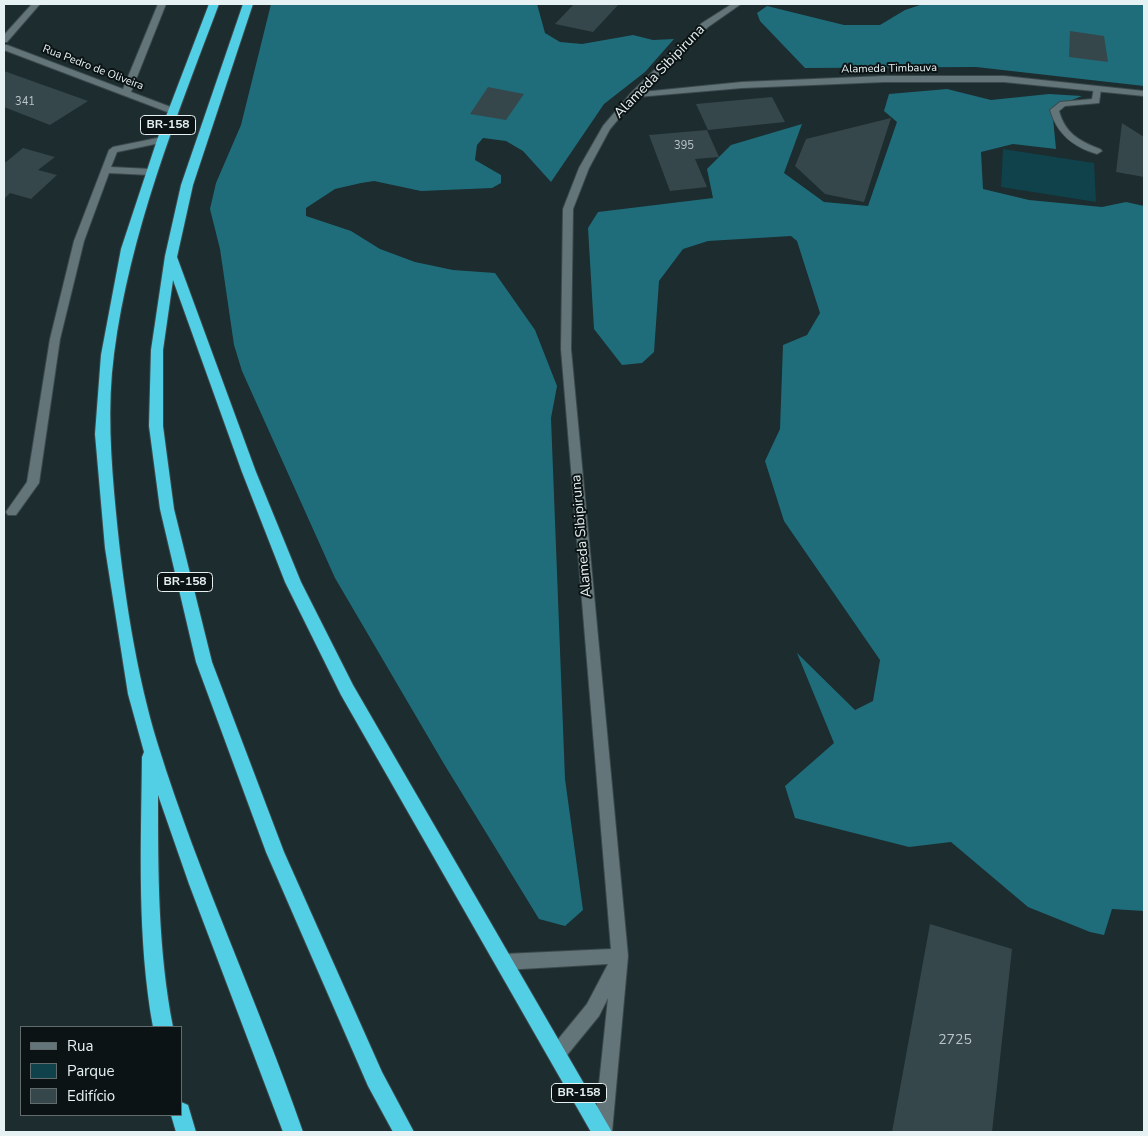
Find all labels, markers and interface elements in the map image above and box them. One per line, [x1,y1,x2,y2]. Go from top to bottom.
street label: Alameda Sibipiruna [611,22,709,122]
street label: Rua Pedro de Oliveira [41,43,145,93]
street label: Alameda Timbauva [841,62,937,76]
house number: 341 [15,95,35,109]
road number: BR-158 [140,116,196,134]
house number: 395 [674,139,694,153]
street label: Alameda Sibipiruna [568,474,596,598]
road number: BR-158 [158,572,212,592]
legend [20,1026,182,1116]
house number: 2725 [938,1033,972,1049]
text: Rua [67,1036,93,1056]
text: Parque [67,1061,115,1081]
road number: BR-158 [552,1084,606,1102]
text: Edifício [67,1086,115,1106]

